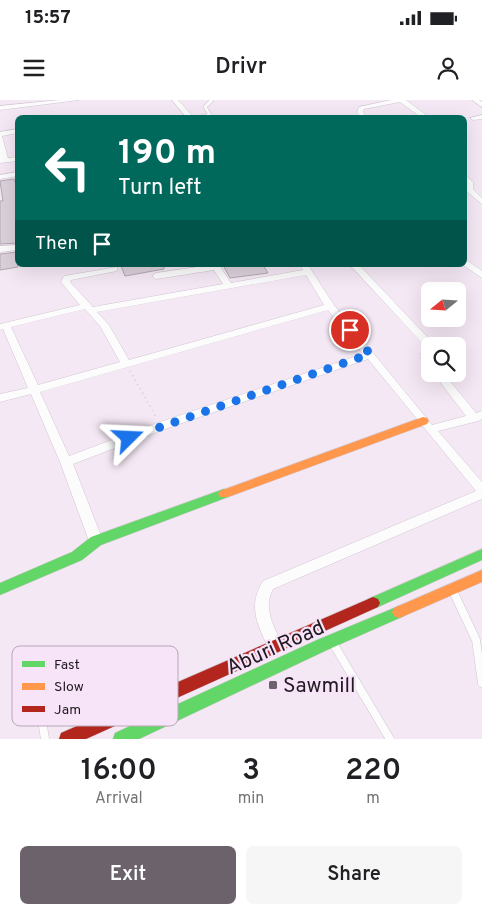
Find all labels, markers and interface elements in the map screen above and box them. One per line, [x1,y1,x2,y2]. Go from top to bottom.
text: 15:57 [25,6,71,30]
icon: menu [20,54,48,82]
text: Drivr [215,54,267,81]
icon: person [434,54,462,82]
text: 190 m [118,132,216,176]
icon: left [35,135,100,200]
text: Turn left [118,175,201,202]
icon: arrive [88,230,116,258]
text: Then [35,232,78,256]
north arrow [421,282,466,328]
map controls [421,282,466,382]
pin [329,309,371,351]
icon: arrive [336,316,364,344]
button: search [421,337,466,382]
position arrow [102,411,154,463]
street label: Aburi Road [222,615,329,682]
legend [12,646,178,726]
text: Fast [54,657,80,674]
place label: Sawmill [283,673,356,700]
text: Slow [54,679,84,696]
marker: Sawmill [267,679,279,691]
text: Jam [54,702,81,719]
text: 16:00 [81,753,157,790]
text: 3 [242,753,260,790]
text: 220 [345,753,401,790]
text: Arrival [95,789,143,809]
text: min [238,789,264,809]
text: m [366,789,380,809]
button: Exit [20,846,236,904]
button: Share [246,846,462,904]

